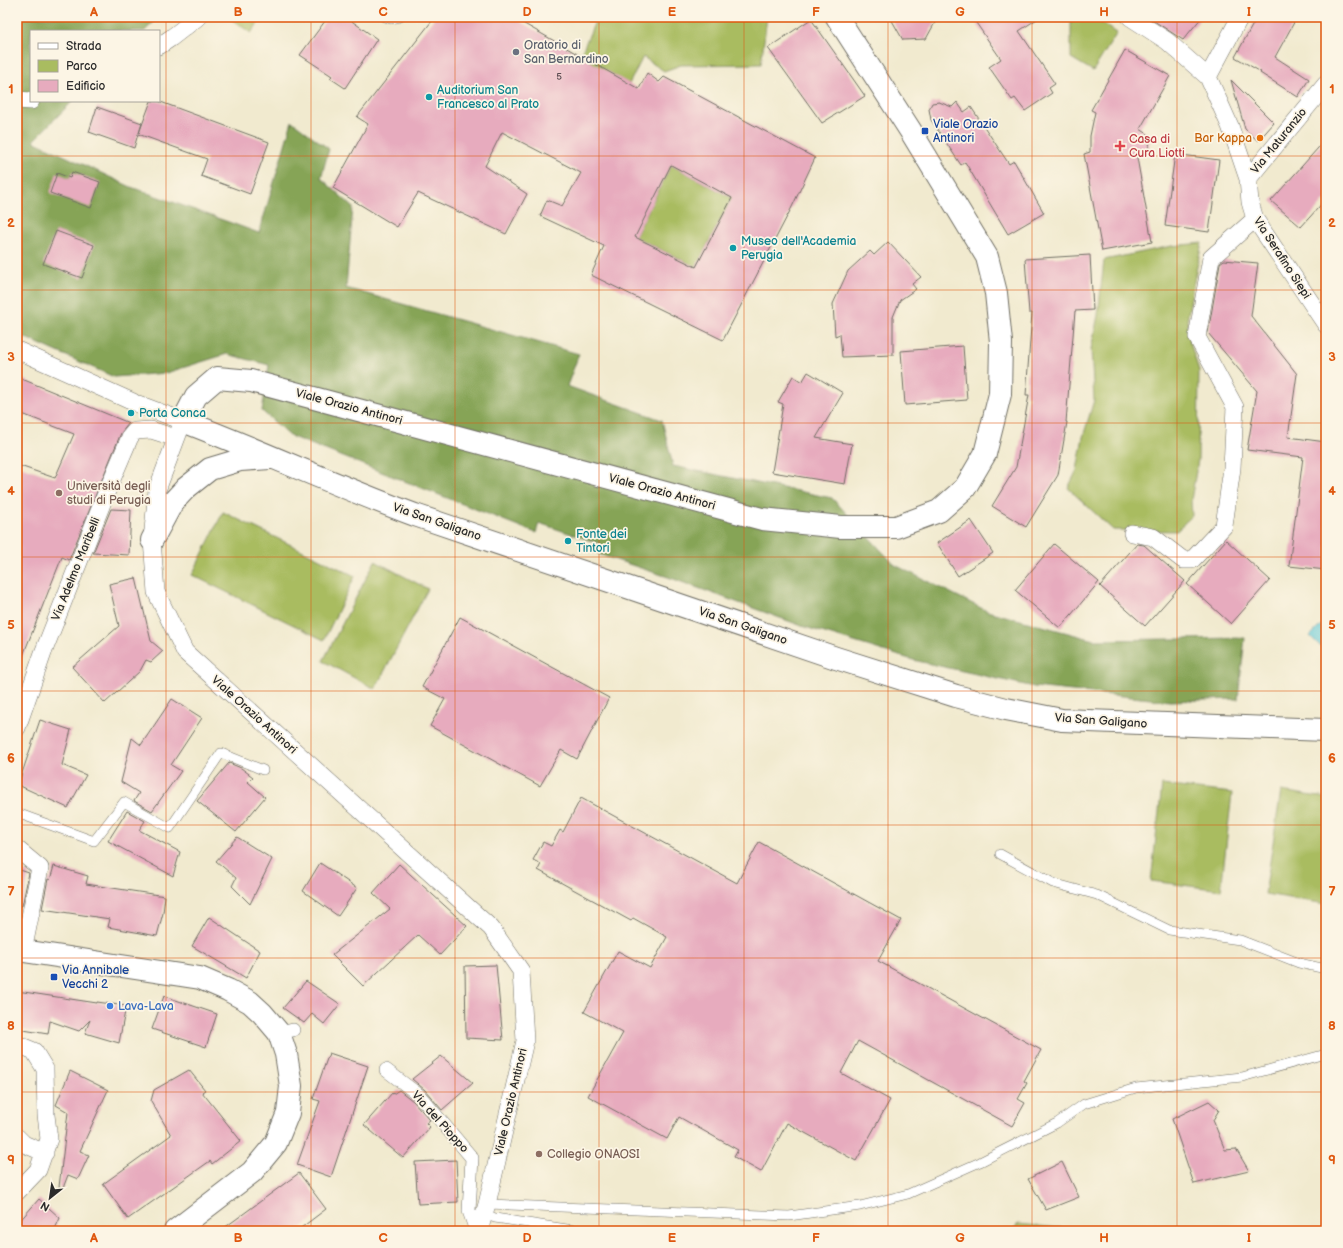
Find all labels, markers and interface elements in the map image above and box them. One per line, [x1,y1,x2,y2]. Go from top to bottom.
text: A [89,4,98,20]
text: B [233,4,243,20]
text: C [378,4,388,20]
text: D [522,4,532,20]
text: E [668,4,677,20]
text: F [812,4,820,20]
text: G [955,4,965,20]
text: H [1099,4,1109,20]
text: I [1247,4,1251,20]
legend [30,30,160,102]
place label: Oratorio di San Bernardino [524,38,609,67]
text: Strada [66,39,102,54]
marker: Oratorio di San Bernardino [511,47,521,57]
text: Parco [66,59,97,74]
house number: 5 [556,71,562,83]
text: Edificio [66,79,106,94]
text: 1 [8,81,14,97]
text: 1 [1329,81,1335,97]
place label: Auditorium San Francesco al Prato [437,83,539,112]
marker: Auditorium San Francesco al Prato [424,92,434,102]
street label: Via Maturanzio [1248,105,1310,177]
place label: Viale Orazio Antinori [933,117,999,146]
marker: Viale Orazio Antinori [920,126,930,136]
place label: Bar Kappa [1194,131,1252,146]
place label: Casa di Cura Liotti [1129,132,1185,161]
marker: Bar Kappa [1255,133,1265,143]
marker: Casa di Cura Liotti [1114,140,1126,152]
street label: Via Serafino Siepi [1250,214,1314,302]
text: 2 [7,215,15,231]
text: 2 [1328,215,1336,231]
place label: Museo dell'Academia Perugia [741,234,856,263]
marker: Museo dell'Academia Perugia [728,243,738,253]
text: 3 [7,349,15,365]
text: 3 [1328,349,1336,365]
street label: Viale Orazio Antinori [294,386,404,429]
place label: Porta Conca [139,406,206,421]
marker: Porta Conca [126,408,136,418]
street label: Viale Orazio Antinori [607,471,717,514]
place label: Università degli studi di Perugia [67,479,151,508]
text: 4 [7,483,15,499]
text: 4 [1328,483,1336,499]
marker: Università degli studi di Perugia [54,488,64,498]
street label: Via San Galigano [391,500,483,544]
street label: Via Adelmo Maribelli [48,515,104,623]
place label: Fonte dei Tintori [576,527,627,556]
marker: Fonte dei Tintori [563,536,573,546]
street label: Via San Galigano [697,604,789,648]
text: 5 [7,617,15,633]
text: 5 [1328,617,1336,633]
street label: Viale Orazio Antinori [208,673,300,757]
street label: Via San Galigano [1054,710,1148,732]
text: 6 [7,750,15,766]
text: 6 [1328,750,1336,766]
text: 7 [7,884,15,900]
text: 7 [1328,884,1336,900]
place label: Via Annibale Vecchi 2 [62,963,129,992]
marker: Via Annibale Vecchi 2 [49,972,59,982]
place label: Lava-Lava [118,999,174,1014]
marker: Lava-Lava [105,1001,115,1011]
text: 8 [7,1018,15,1034]
text: 8 [1328,1018,1336,1034]
street label: Viale Orazio Antinori [491,1047,531,1157]
street label: Via del Pioppo [408,1088,472,1156]
place label: Collegio ONAOSI [547,1147,640,1162]
marker: Collegio ONAOSI [534,1149,544,1159]
text: 9 [7,1152,15,1168]
text: 9 [1328,1152,1336,1168]
north arrow [30,1178,70,1218]
text: N [38,1199,52,1214]
text: A [89,1230,98,1246]
text: B [233,1230,243,1246]
text: C [378,1230,388,1246]
text: D [522,1230,532,1246]
text: E [668,1230,677,1246]
text: F [812,1230,820,1246]
text: G [955,1230,965,1246]
text: H [1099,1230,1109,1246]
text: I [1247,1230,1251,1246]

